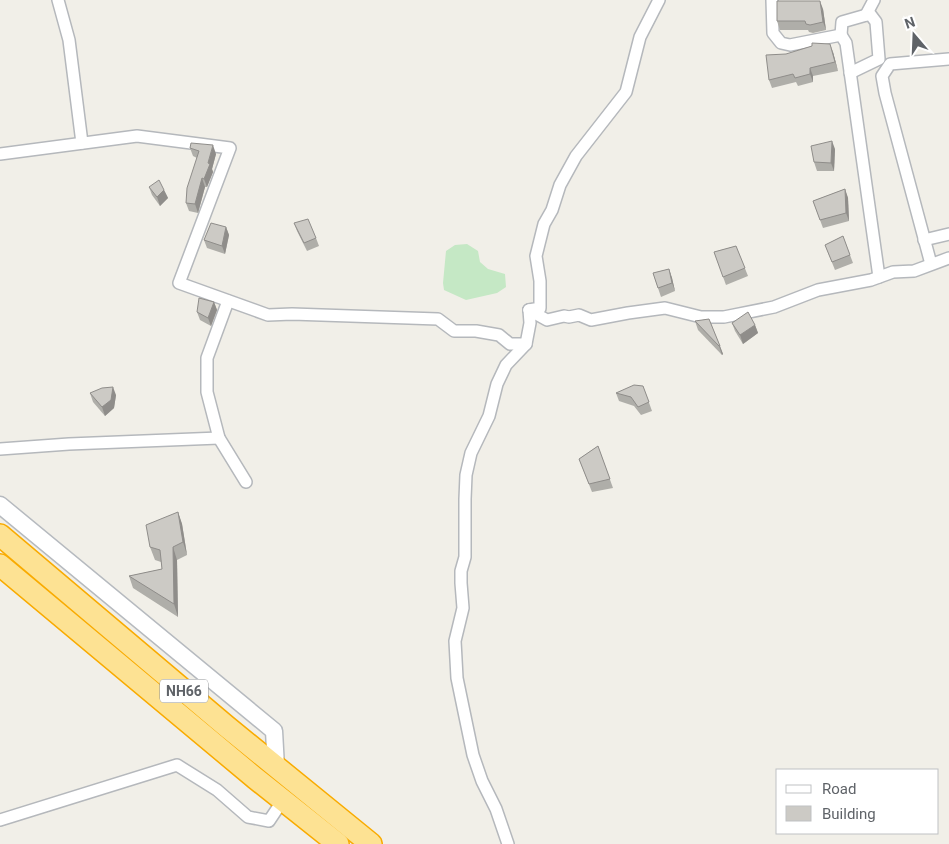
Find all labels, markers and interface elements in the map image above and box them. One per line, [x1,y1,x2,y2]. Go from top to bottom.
north arrow [889,10,939,60]
text: N [902,14,917,32]
road number: NH66 [160,679,208,702]
legend [776,769,939,834]
text: Road [822,780,856,798]
text: Building [822,805,876,823]

